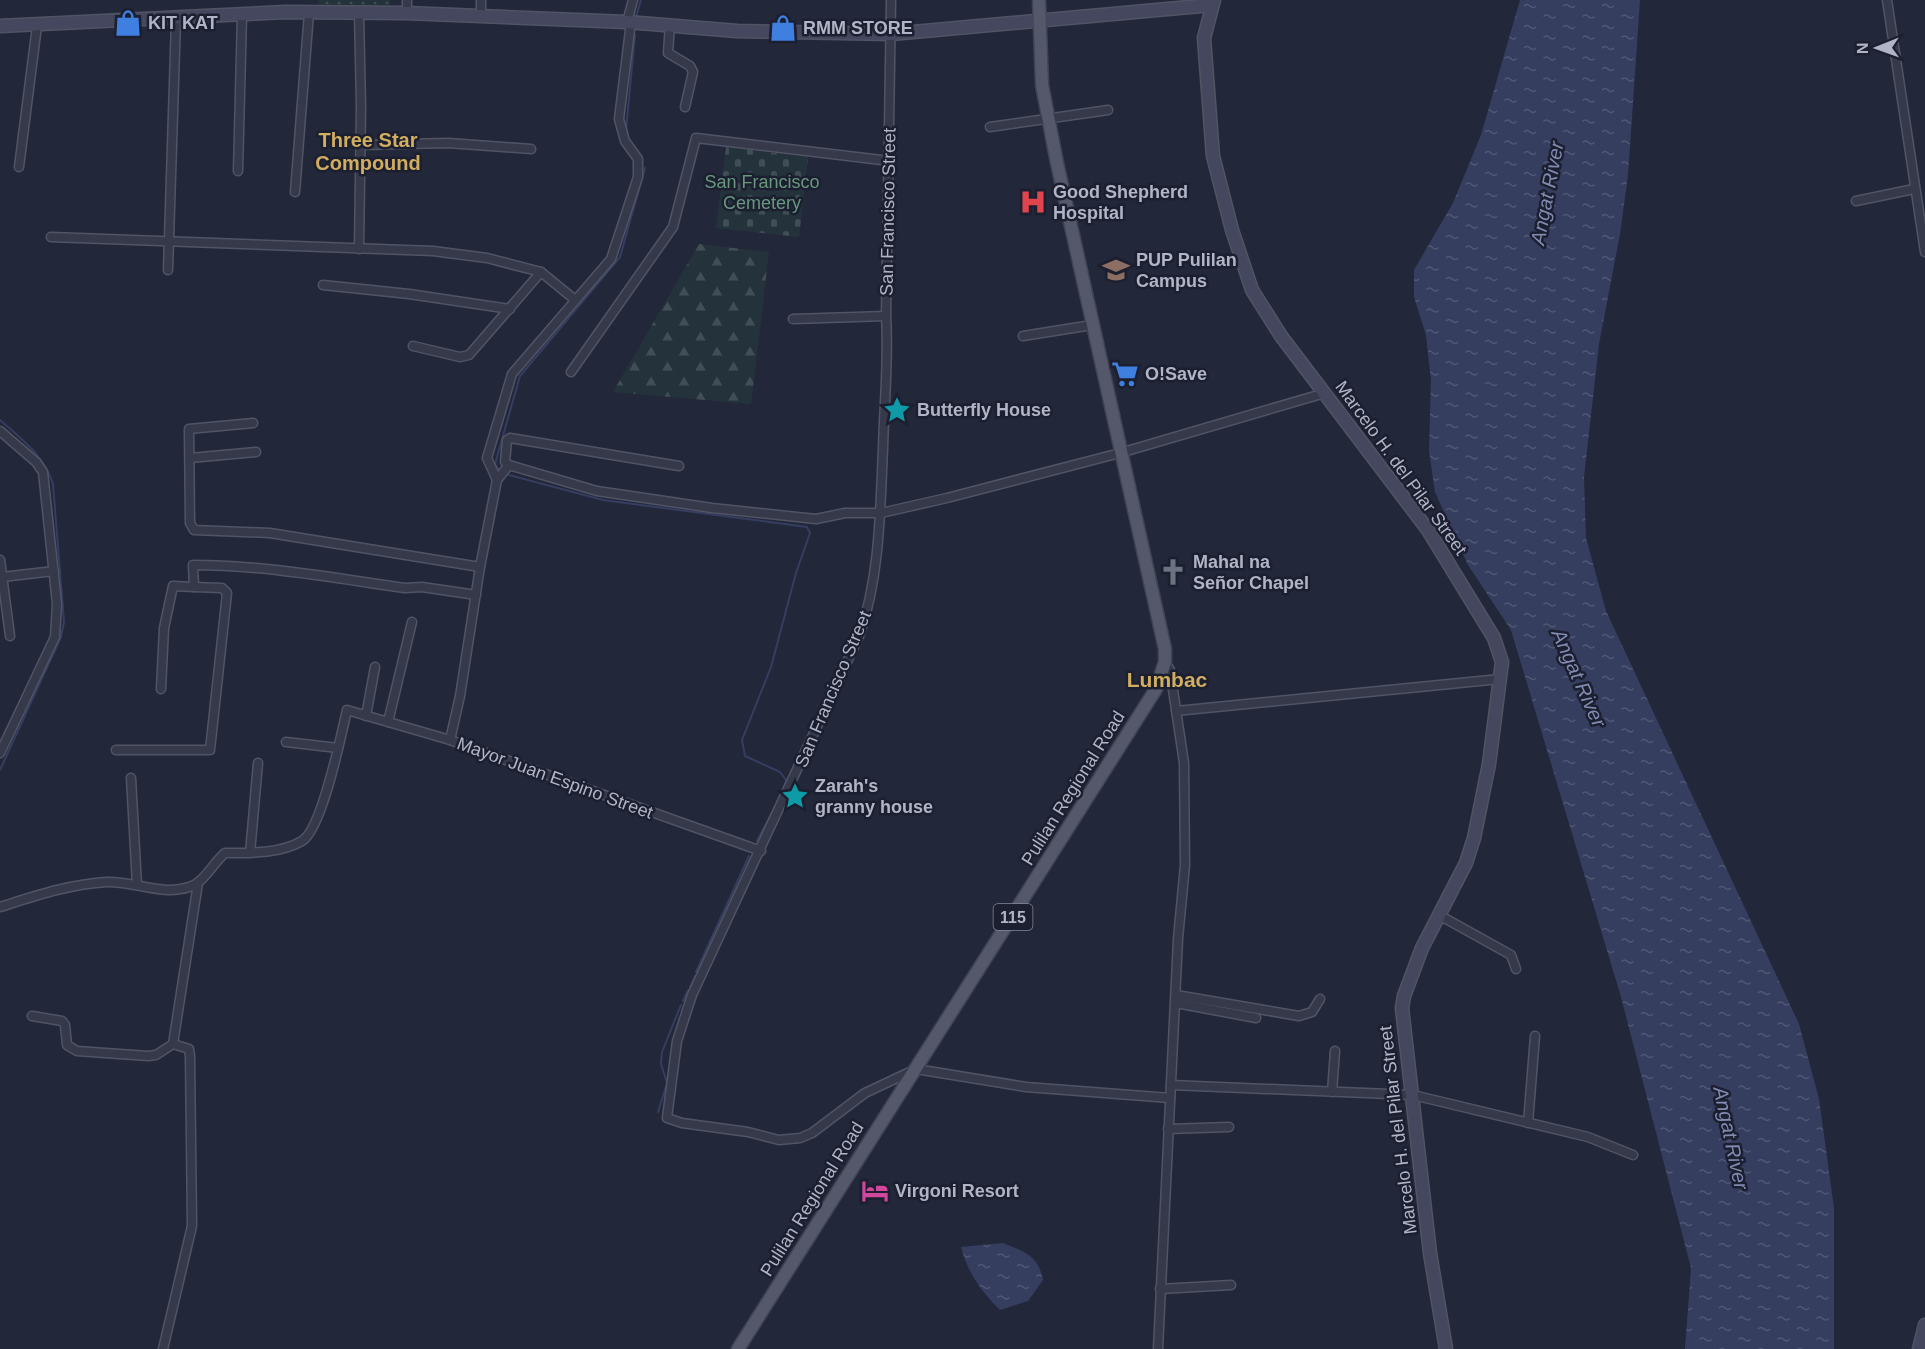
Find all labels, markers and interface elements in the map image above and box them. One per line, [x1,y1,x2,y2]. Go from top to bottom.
shop icon: KIT KAT [113,8,143,38]
place label: KIT KAT [148,13,218,33]
shop icon: RMM STORE [768,13,798,43]
place label: RMM STORE [803,18,913,38]
north arrow [1847,18,1907,78]
text: N [1854,42,1871,54]
street label: San Francisco Street [877,128,899,296]
district label: Three Star Compound [315,129,421,174]
water label: Angat River [1526,138,1568,247]
park label: San Francisco Cemetery [704,172,820,213]
place label: Good Shepherd Hospital [1053,182,1188,223]
hospital icon: Good Shepherd Hospital [1018,187,1048,217]
place label: PUP Pulilan Campus [1136,250,1237,291]
school or university icon: PUP Pulilan Campus [1101,255,1131,285]
supermarket icon: O!Save [1110,359,1140,389]
place label: O!Save [1145,364,1207,384]
street label: Marcelo H. del Pilar Street [1331,377,1471,559]
place icon: Butterfly House [882,395,912,425]
place label: Butterfly House [917,400,1051,420]
place label: Mahal na Señor Chapel [1193,552,1309,593]
church icon: Mahal na Señor Chapel [1158,557,1188,587]
street label: San Francisco Street [791,608,875,770]
water label: Angat River [1547,625,1611,731]
district label: Lumbac [1127,668,1208,691]
street label: Pulilan Regional Road [1017,707,1129,869]
street label: Mayor Juan Espino Street [454,733,656,823]
place label: Zarah's granny house [815,776,933,817]
place icon: Zarah's granny house [780,781,810,811]
road number: 115 [994,904,1032,930]
street label: Marcelo H. del Pilar Street [1375,1025,1421,1235]
water label: Angat River [1709,1084,1753,1193]
street label: Pulilan Regional Road [756,1118,868,1280]
hotel icon: Virgoni Resort [860,1176,890,1206]
place label: Virgoni Resort [895,1181,1019,1201]

